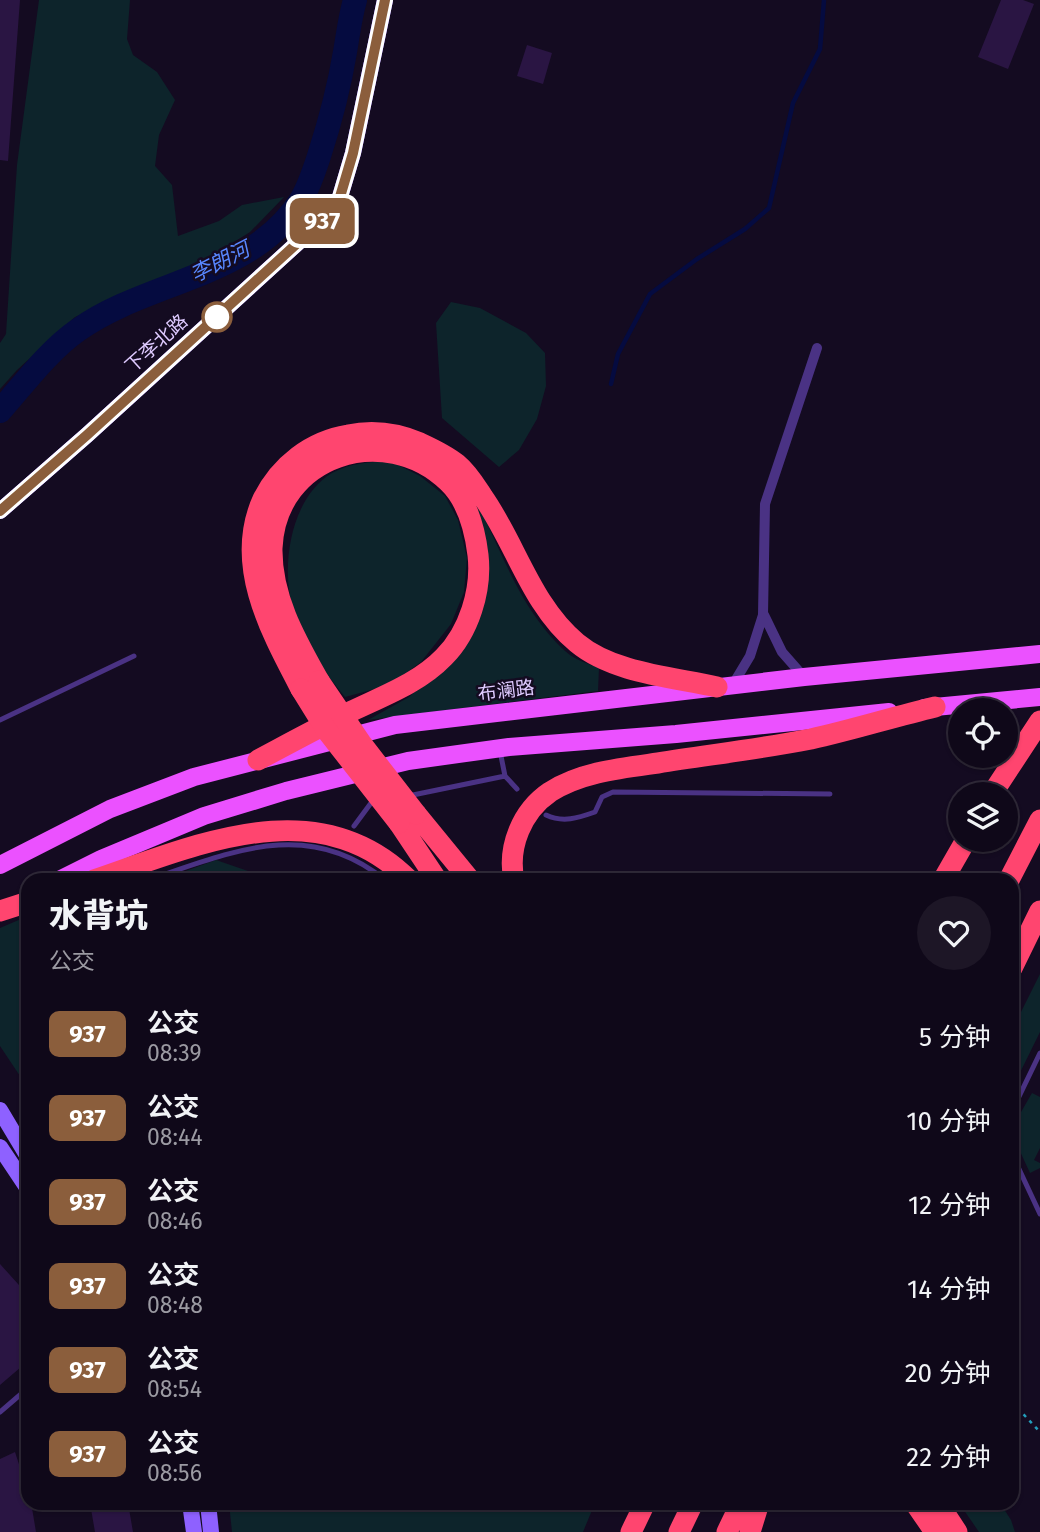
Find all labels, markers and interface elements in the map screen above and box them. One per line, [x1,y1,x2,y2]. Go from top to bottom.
line badge: 937 [282,198,362,244]
text: 937 [304,207,340,235]
water label: 李朗河 [186,234,258,288]
unlabelled marker [202,302,232,332]
street label: 下李北路 [120,309,192,377]
street label: 布澜路 [476,676,536,705]
map controls [948,698,1018,852]
button: locate [948,698,1018,768]
button: layers [948,782,1018,852]
text: 水背坑 [49,896,148,936]
button: heart [917,896,991,970]
text: 公交 [49,947,95,975]
text: 公交 [147,1008,199,1039]
text: 937 [69,1020,106,1048]
text: 5 分钟 [919,1022,991,1053]
text: 08:39 [147,1039,202,1067]
text: 公交 [147,1092,199,1123]
text: 937 [69,1104,106,1132]
text: 10 分钟 [906,1106,991,1137]
text: 08:44 [147,1123,202,1151]
text: 公交 [147,1176,199,1207]
text: 937 [69,1188,106,1216]
text: 12 分钟 [908,1190,991,1221]
text: 08:46 [147,1207,202,1235]
text: 公交 [147,1260,199,1291]
text: 937 [69,1272,106,1300]
text: 14 分钟 [907,1274,991,1305]
text: 08:48 [147,1291,203,1319]
text: 公交 [147,1344,199,1375]
text: 937 [69,1356,106,1384]
text: 20 分钟 [905,1358,991,1389]
text: 08:54 [147,1375,202,1403]
text: 公交 [147,1428,199,1459]
text: 937 [69,1440,106,1468]
text: 22 分钟 [906,1442,991,1473]
text: 08:56 [147,1459,202,1487]

